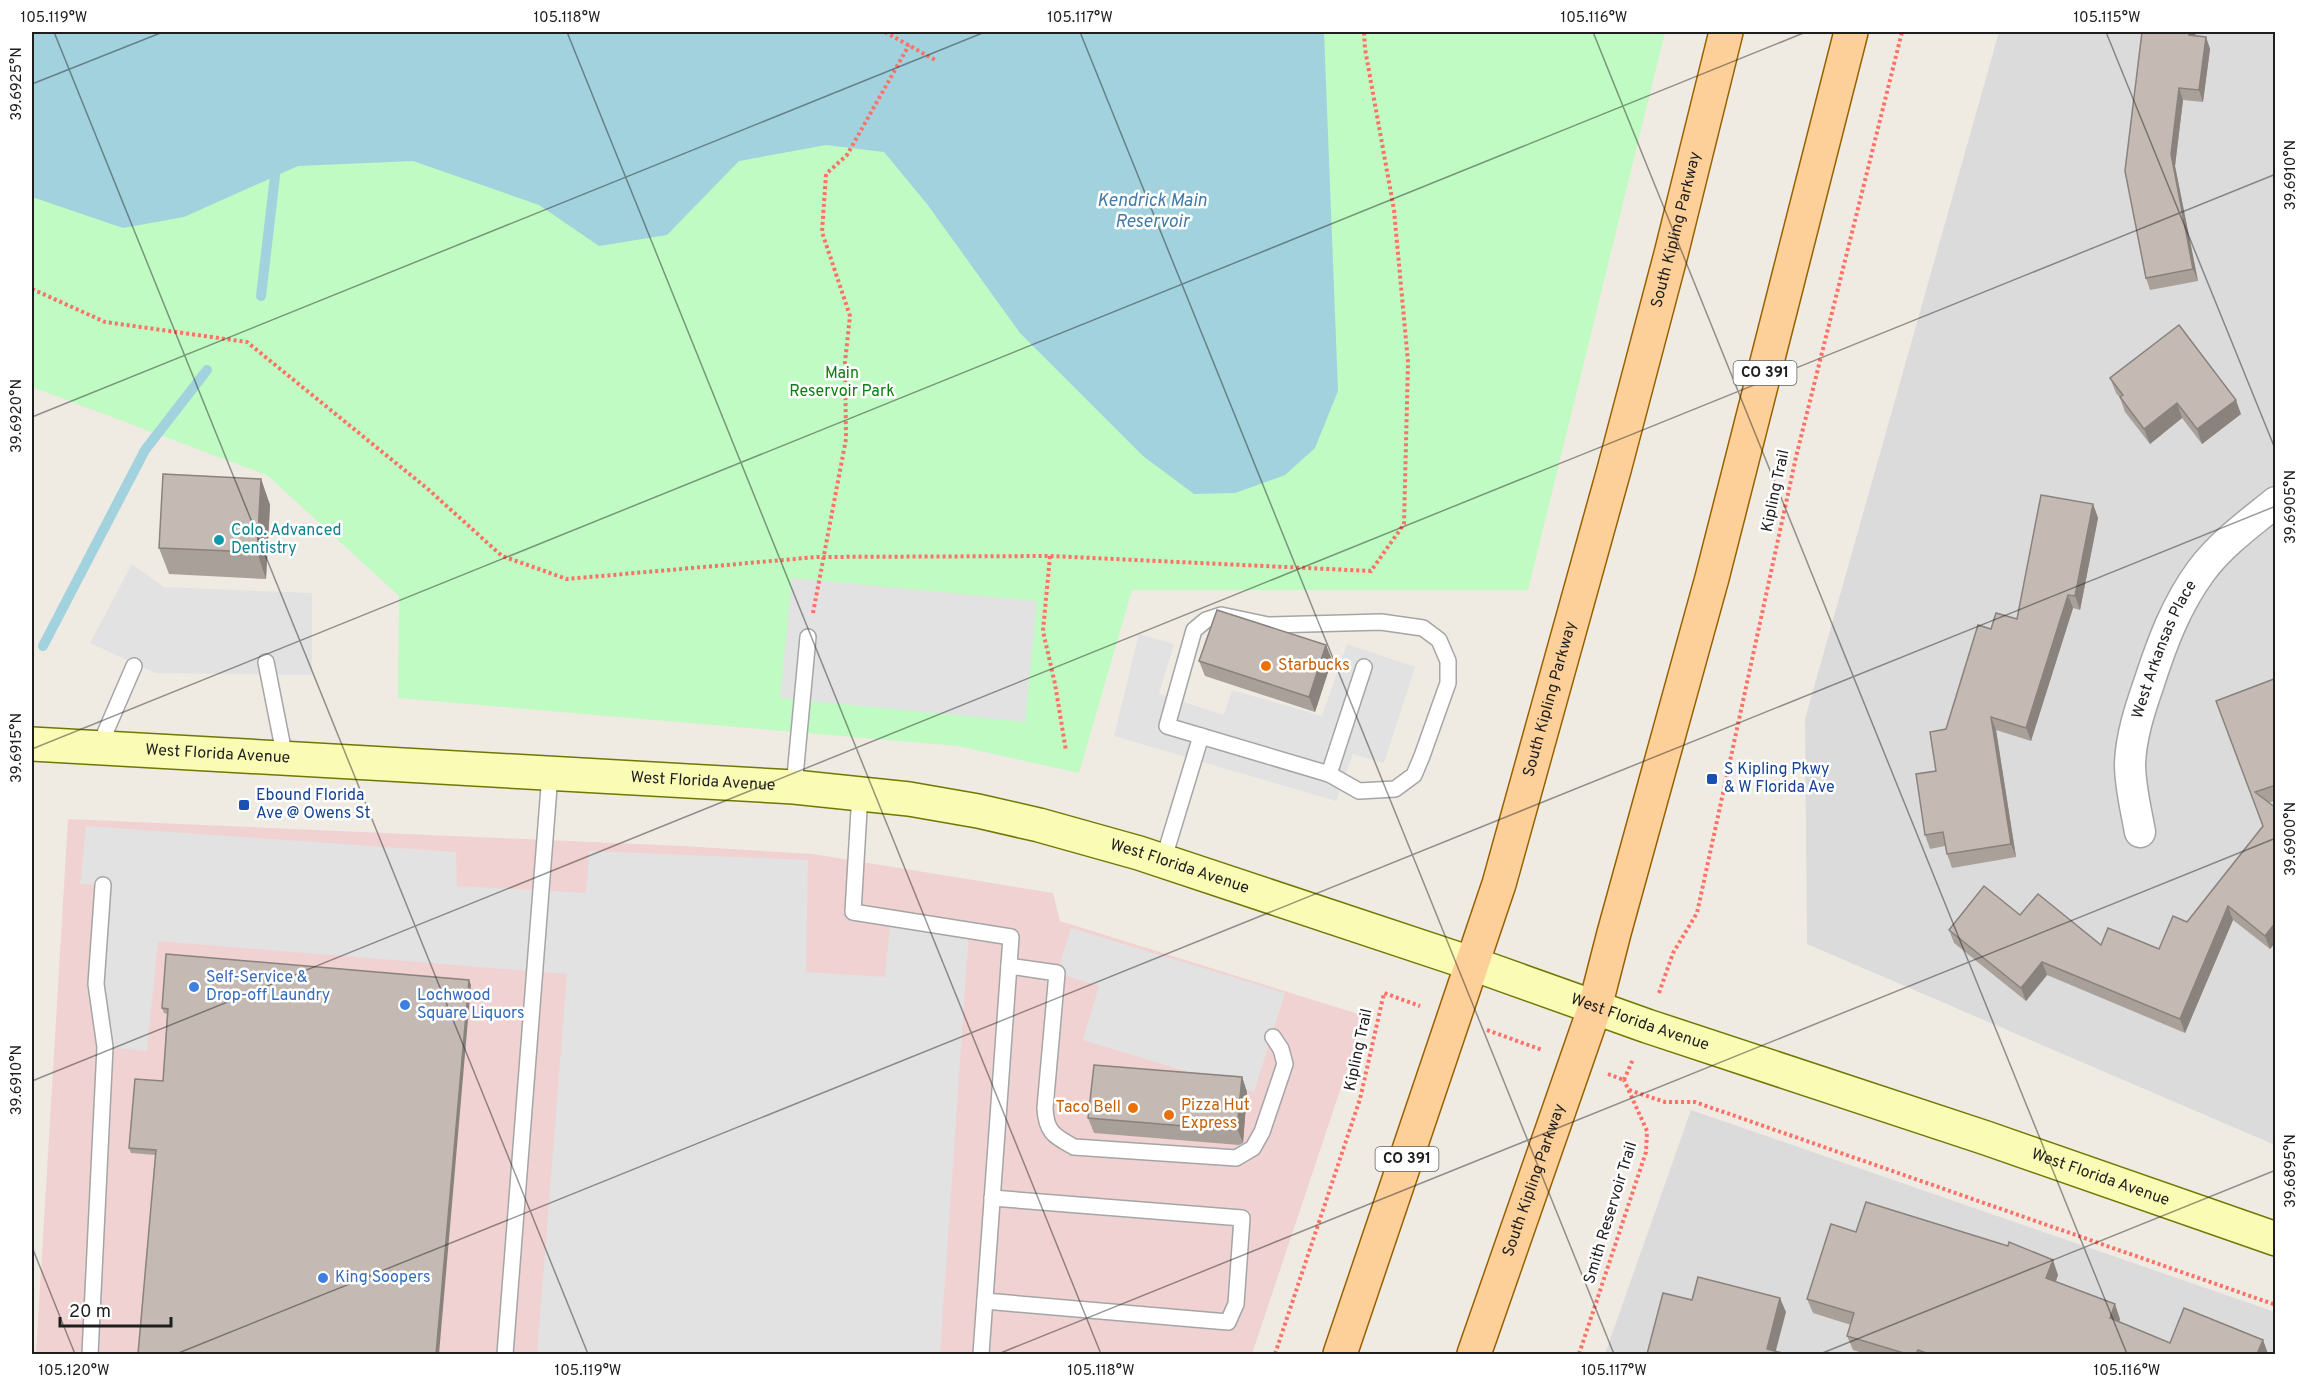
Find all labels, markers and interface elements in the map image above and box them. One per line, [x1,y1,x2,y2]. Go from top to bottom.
text: 105.119°W [21,9,87,28]
text: 105.118°W [533,9,601,28]
text: 105.117°W [1047,9,1113,28]
text: 105.116°W [1561,9,1627,28]
text: 105.115°W [2073,9,2141,28]
text: 39.6925°N [8,47,27,121]
text: 39.6910°N [2282,140,2301,210]
street label: South Kipling Parkway [1647,150,1706,310]
water label: Kendrick Main Reservoir [1097,190,1207,234]
road number: CO 391 [1734,361,1796,385]
park label: Main Reservoir Park [789,364,895,402]
text: 39.6920°N [8,379,27,453]
street label: Kipling Trail [1758,448,1794,534]
text: 39.6905°N [2282,470,2301,544]
place label: Colo. Advanced Dentistry [231,521,342,559]
marker: Colo. Advanced Dentistry [212,533,226,547]
street label: West Arkansas Place [2128,577,2202,721]
street label: South Kipling Parkway [1519,619,1581,779]
place label: Starbucks [1278,656,1350,676]
marker: Starbucks [1259,659,1273,673]
text: 39.6915°N [8,713,27,783]
street label: West Florida Avenue [145,740,291,769]
place label: S Kipling Pkwy & W Florida Ave [1724,760,1835,798]
street label: West Florida Avenue [630,768,776,796]
marker: S Kipling Pkwy & W Florida Ave [1705,772,1719,786]
place label: Ebound Florida Ave @ Owens St [256,786,371,824]
marker: Ebound Florida Ave @ Owens St [237,798,251,812]
text: 39.6900°N [2282,802,2301,876]
street label: West Florida Avenue [1108,835,1252,899]
place label: Self-Service & Drop-off Laundry [206,968,330,1006]
marker: Self-Service & Drop-off Laundry [187,980,201,994]
place label: Lochwood Square Liquors [417,986,525,1024]
street label: West Florida Avenue [1568,990,1711,1056]
marker: Lochwood Square Liquors [398,998,412,1012]
street label: Kipling Trail [1341,1007,1377,1093]
text: 39.6910°N [8,1045,27,1115]
place label: Pizza Hut Express [1181,1096,1250,1134]
place label: Taco Bell [1056,1098,1121,1118]
marker: Taco Bell [1126,1101,1140,1115]
street label: South Kipling Parkway [1499,1101,1570,1259]
marker: Pizza Hut Express [1162,1108,1176,1122]
text: 39.6895°N [2282,1134,2301,1208]
street label: Smith Reservoir Trail [1580,1139,1642,1287]
street label: West Florida Avenue [2028,1144,2172,1211]
road number: CO 391 [1376,1147,1438,1171]
place label: King Soopers [335,1268,431,1288]
marker: King Soopers [316,1271,330,1285]
scale bar [60,1290,171,1328]
text: 20 m [69,1301,111,1324]
text: 105.120°W [38,1362,110,1381]
text: 105.119°W [555,1362,621,1381]
text: 105.118°W [1067,1362,1135,1381]
text: 105.117°W [1581,1362,1647,1381]
text: 105.116°W [2094,1362,2160,1381]

